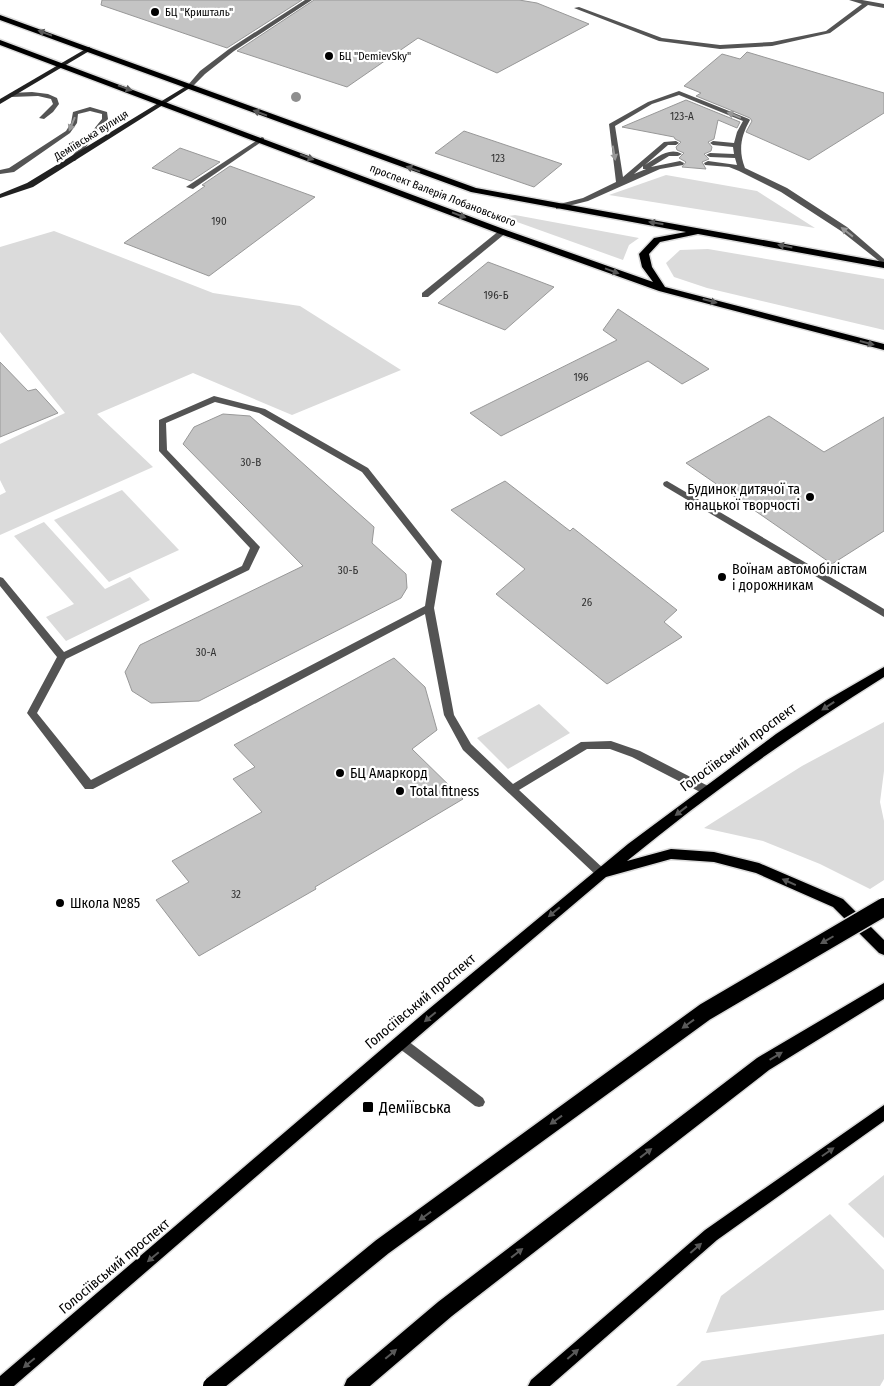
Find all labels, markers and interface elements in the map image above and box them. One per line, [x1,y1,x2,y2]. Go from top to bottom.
marker: БЦ "Кришталь" [149,6,161,18]
place label: БЦ "Кришталь" [165,6,233,19]
one-way arrow [37,29,52,36]
marker: БЦ "DemievSky" [323,50,335,62]
place label: БЦ "DemievSky" [339,50,411,63]
one-way arrow [118,85,133,92]
street label: Деміївська вулиця [51,107,131,164]
one-way arrow [252,109,267,117]
house number: 123-А [670,110,694,123]
one-way arrow [726,111,741,119]
one-way arrow [67,116,76,131]
one-way arrow [611,145,619,161]
house number: 123 [491,152,505,165]
one-way arrow [300,154,315,161]
street label: проспект Валерія Лобановського [368,162,518,229]
one-way arrow [405,165,420,173]
one-way arrow [452,211,467,219]
house number: 190 [211,215,227,228]
one-way arrow [648,219,664,227]
one-way arrow [841,226,854,237]
one-way arrow [777,242,792,250]
one-way arrow [605,267,620,275]
house number: 196-Б [484,289,509,302]
one-way arrow [702,297,717,305]
one-way arrow [859,339,874,347]
house number: 196 [573,371,589,384]
house number: 30-В [241,456,261,469]
place label: Будинок дитячої та юнацької творчості [684,481,800,514]
marker: Будинок дитячої та юнацької творчості [804,491,816,503]
place label: Воїнам автомобілістам і дорожникам [732,561,867,594]
house number: 30-Б [338,564,358,577]
marker: Воїнам автомобілістам і дорожникам [716,571,728,583]
house number: 26 [582,596,593,609]
house number: 30-А [196,646,216,659]
street label: Голосіївський проспект [677,699,800,795]
one-way arrow [821,702,834,711]
place label: БЦ Амаркорд [350,765,427,782]
marker: БЦ Амаркорд [334,767,346,779]
place label: Total fitness [410,783,479,800]
marker: Total fitness [394,785,406,797]
one-way arrow [675,806,688,817]
one-way arrow [782,877,796,885]
house number: 32 [231,888,241,901]
place label: Школа №85 [70,895,140,912]
marker: Школа №85 [54,897,66,909]
one-way arrow [548,907,561,918]
one-way arrow [820,936,833,945]
street label: Голосіївський проспект [362,950,479,1053]
one-way arrow [424,1011,436,1022]
one-way arrow [681,1019,695,1029]
one-way arrow [769,1051,782,1060]
place label: Деміївська [378,1098,451,1117]
marker: Деміївська [361,1100,375,1114]
one-way arrow [549,1115,563,1125]
one-way arrow [821,1147,835,1157]
one-way arrow [639,1148,652,1159]
one-way arrow [419,1210,432,1221]
street label: Голосіївський проспект [56,1215,173,1318]
one-way arrow [690,1242,702,1254]
one-way arrow [510,1247,523,1258]
one-way arrow [146,1252,159,1263]
one-way arrow [567,1348,579,1360]
one-way arrow [384,1349,397,1360]
one-way arrow [22,1357,35,1368]

